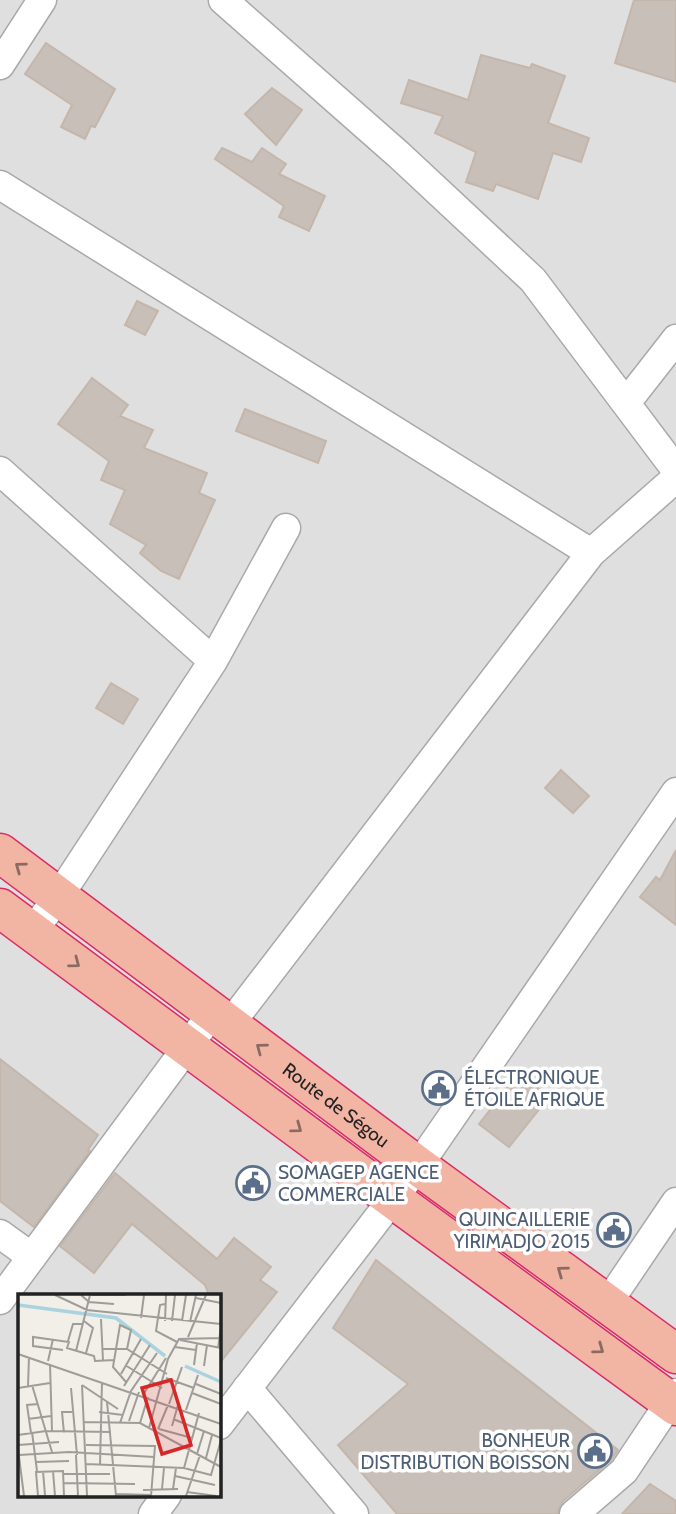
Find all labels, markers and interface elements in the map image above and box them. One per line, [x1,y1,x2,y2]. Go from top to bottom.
one-way arrow [15,863,28,876]
one-way arrow [67,955,79,968]
one-way arrow [256,1043,269,1056]
street label: Route de Ségou [278,1057,394,1152]
place label: ÉLECTRONIQUE ÉTOILE AFRIQUE [464,1065,605,1111]
public building icon: ÉLECTRONIQUE ÉTOILE AFRIQUE [420,1069,458,1107]
one-way arrow [289,1120,302,1132]
place label: SOMAGEP AGENCE COMMERCIALE [278,1161,439,1206]
public building icon: SOMAGEP AGENCE COMMERCIALE [234,1164,272,1202]
place label: QUINCAILLERIE YIRIMADJO 2015 [453,1208,590,1253]
public building icon: QUINCAILLERIE YIRIMADJO 2015 [595,1211,633,1249]
one-way arrow [557,1266,570,1279]
inset map [18,1294,220,1496]
one-way arrow [591,1341,604,1353]
place label: BONHEUR DISTRIBUTION BOISSON [360,1429,571,1474]
public building icon: BONHEUR DISTRIBUTION BOISSON [576,1432,614,1470]

